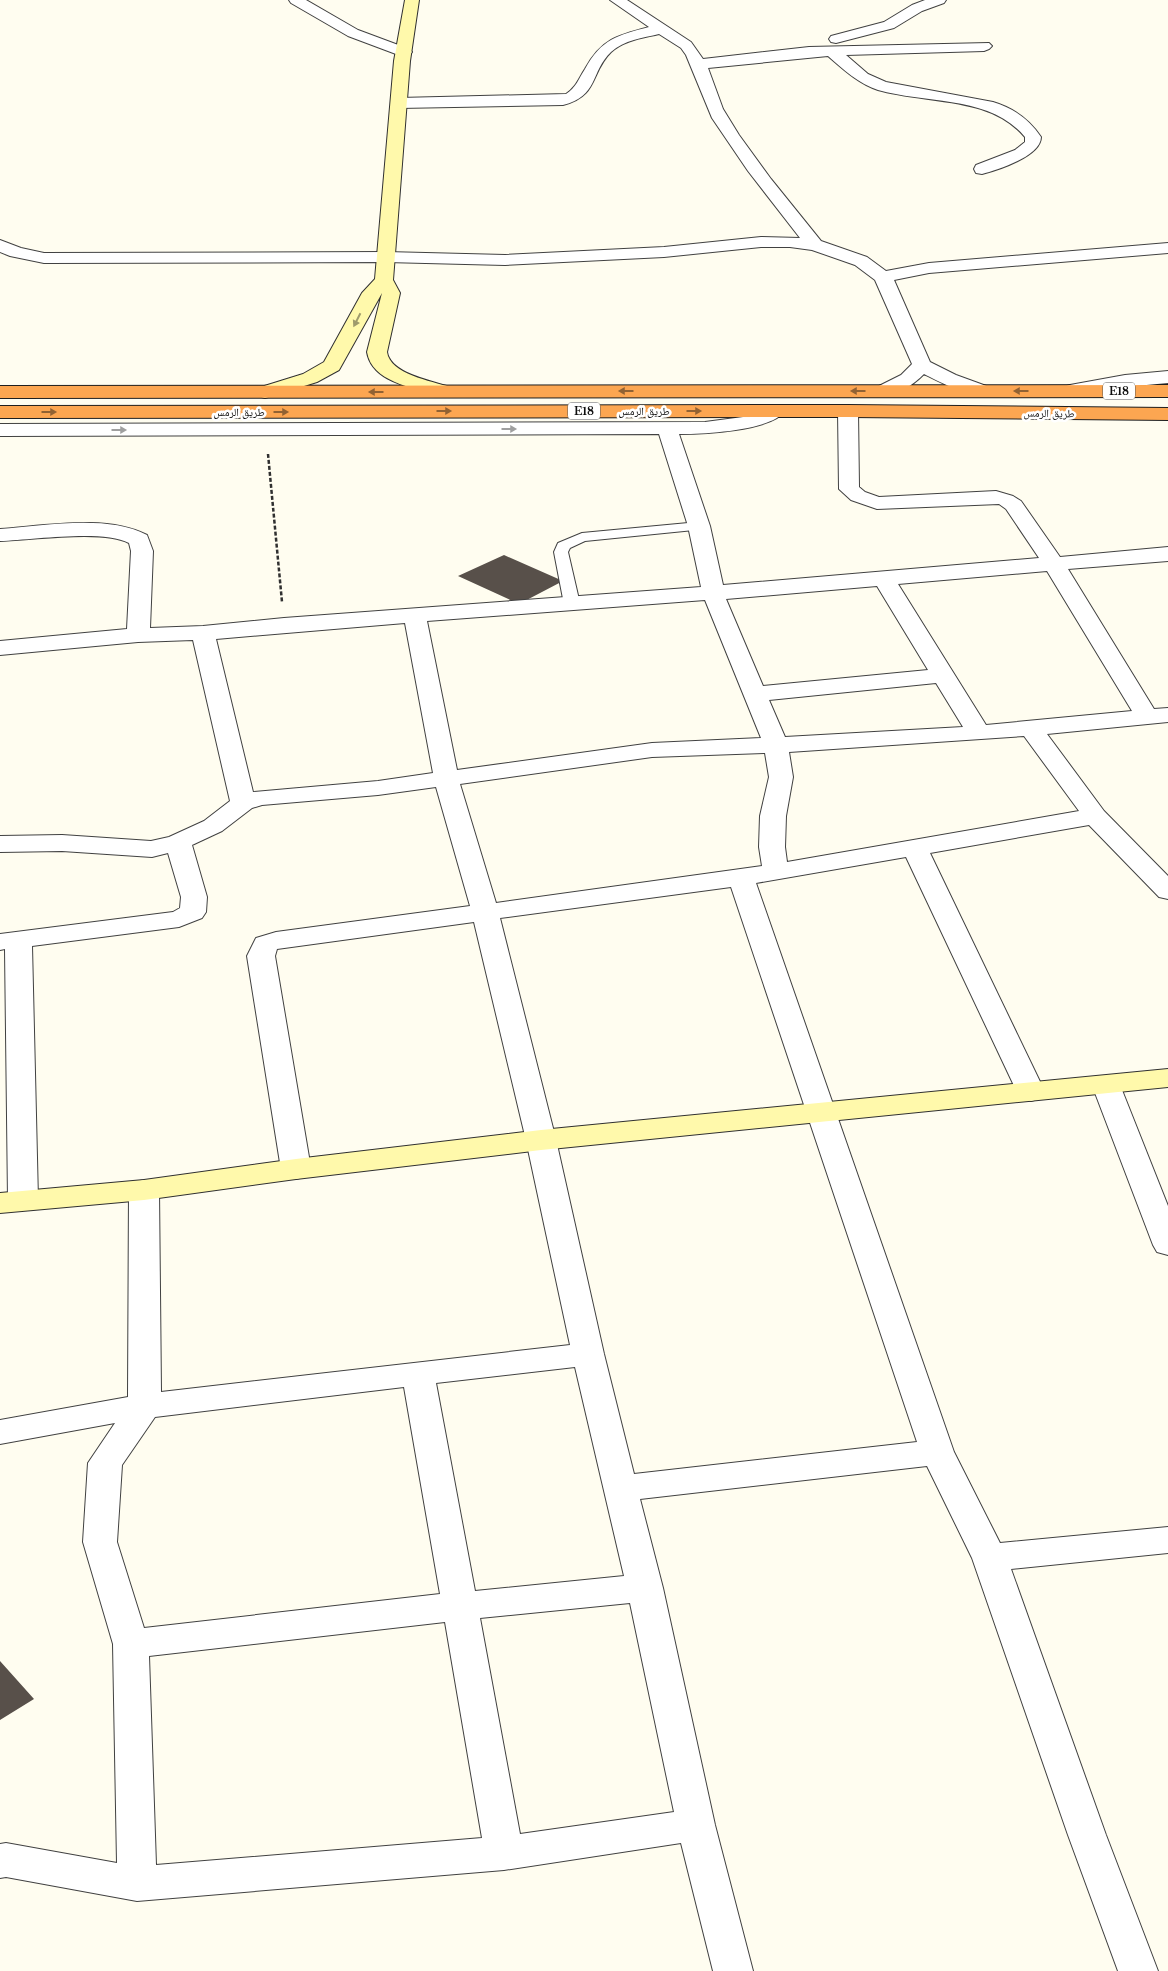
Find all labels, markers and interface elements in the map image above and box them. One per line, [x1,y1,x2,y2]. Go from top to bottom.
one-way arrow [353,313,361,327]
road number: E18 [1103,382,1135,400]
one-way arrow [618,387,634,395]
one-way arrow [850,387,866,395]
one-way arrow [1013,387,1029,395]
one-way arrow [368,388,384,396]
road number: E18 [568,402,600,420]
street label: طريق الرمس [618,404,670,418]
street label: طريق الرمس [213,405,265,419]
street label: طريق الرمس [1023,406,1075,420]
one-way arrow [436,407,452,415]
one-way arrow [686,407,702,415]
one-way arrow [41,408,57,416]
one-way arrow [273,408,289,416]
one-way arrow [501,425,517,433]
one-way arrow [111,426,127,434]

